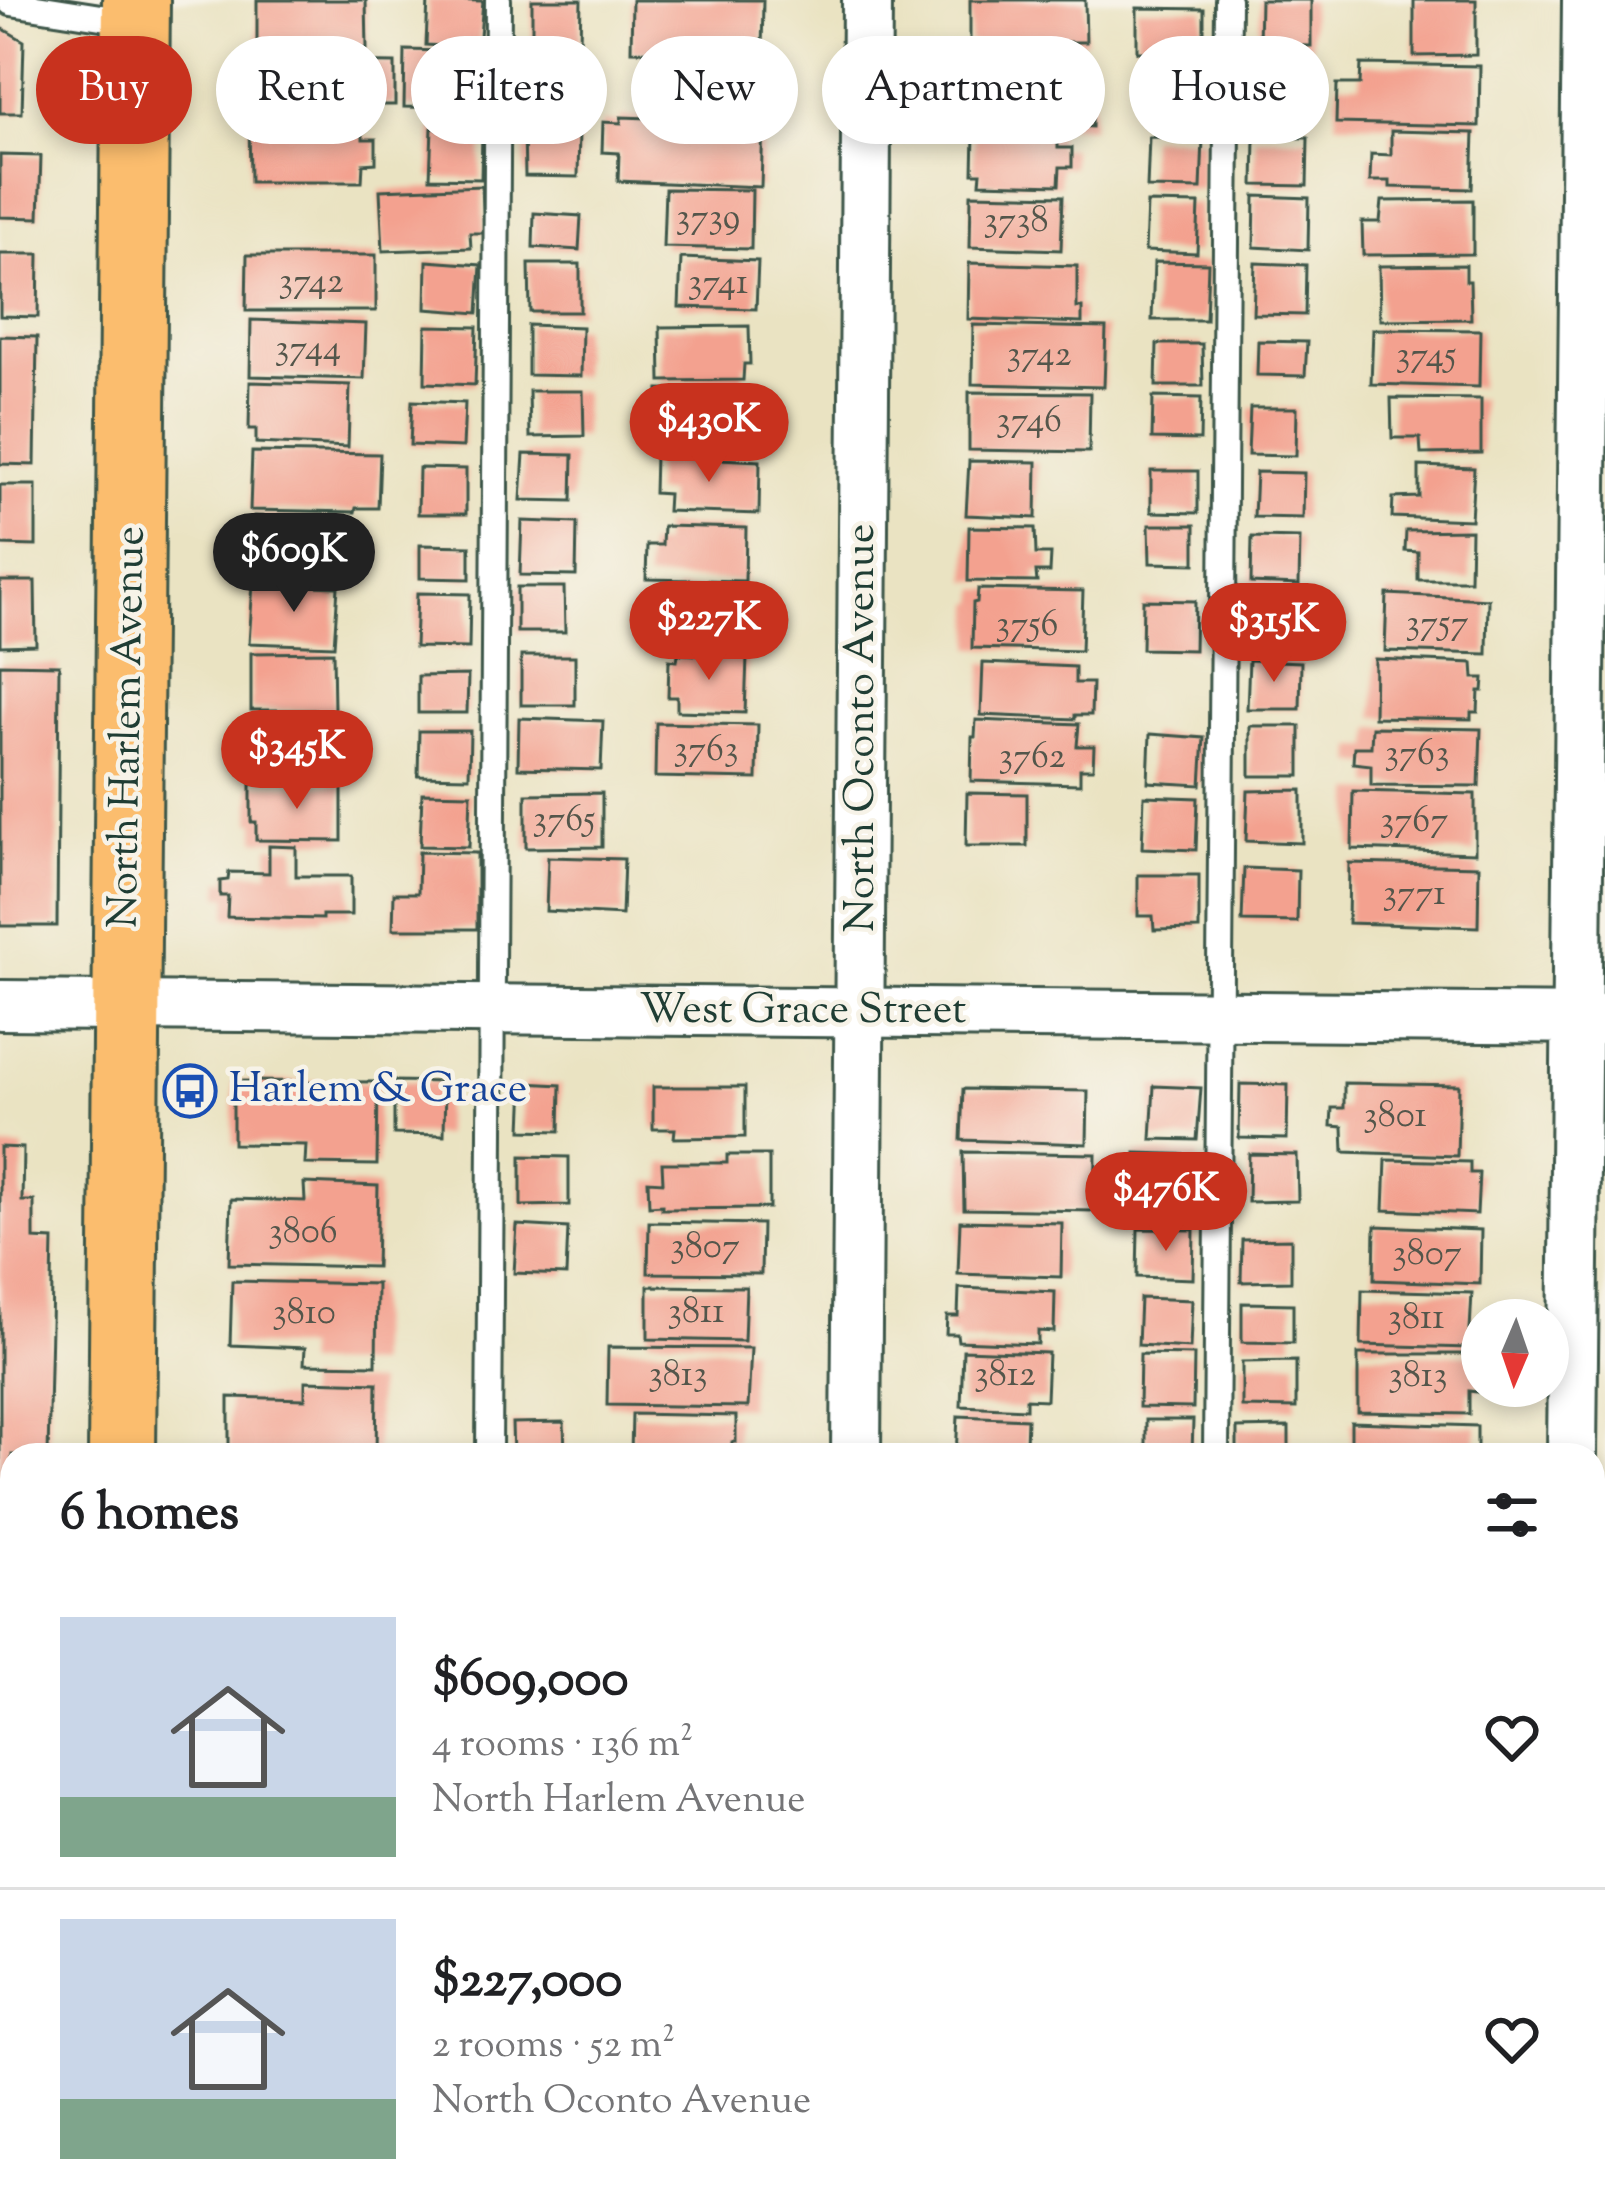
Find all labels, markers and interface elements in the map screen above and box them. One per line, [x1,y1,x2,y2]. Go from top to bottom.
chip: Buy [36,36,192,144]
chip: Rent [216,36,387,144]
chip: Filters [411,36,607,144]
chip: New [631,36,798,144]
chip: Apartment [822,36,1105,144]
chip: House [1129,36,1329,144]
house number: 3739 [676,193,740,245]
house number: 3738 [983,196,1049,248]
house number: 3742 [278,257,344,309]
house number: 3741 [688,258,748,310]
house number: 3744 [275,324,341,376]
house number: 3742 [1006,330,1072,382]
house number: 3745 [1396,331,1456,383]
pin: $430K [625,383,793,485]
text: $430K [657,394,761,450]
house number: 3746 [996,396,1062,448]
pin: $609K [210,513,378,615]
text: $609K [240,524,348,580]
street label: North Oconto Avenue [833,524,893,932]
street label: North Harlem Avenue [95,525,163,929]
pin: $227K [625,581,793,683]
pin: $315K [1190,583,1358,685]
text: $227K [656,592,762,648]
text: $315K [1228,594,1320,650]
house number: 3757 [1406,599,1468,651]
house number: 3756 [996,600,1058,652]
pin: $345K [213,710,381,812]
text: $345K [248,721,346,777]
house number: 3763 [673,725,739,777]
house number: 3763 [1384,729,1450,781]
house number: 3762 [999,732,1066,784]
house number: 3765 [533,795,595,847]
house number: 3767 [1380,796,1448,848]
house number: 3771 [1383,869,1445,921]
street label: West Grace Street [640,982,966,1042]
place label: Harlem & Grace [229,1061,527,1121]
bus stop icon: Harlem & Grace [162,1063,218,1119]
house number: 3801 [1363,1091,1427,1143]
pin: $476K [1082,1152,1250,1254]
text: $476K [1112,1163,1220,1219]
house number: 3806 [268,1207,338,1259]
house number: 3807 [670,1222,740,1274]
house number: 3807 [1392,1229,1462,1281]
house number: 3811 [667,1287,725,1339]
house number: 3810 [272,1288,336,1340]
house number: 3811 [1387,1293,1445,1345]
north arrow [1461,1299,1569,1407]
map controls [1461,1299,1569,1407]
house number: 3813 [648,1350,708,1402]
house number: 3812 [974,1350,1036,1402]
house number: 3813 [1388,1351,1448,1403]
text: 6 homes [60,1479,239,1552]
icon: filters [1479,1482,1545,1548]
text: $609,000 [432,1645,629,1718]
icon: home [156,1665,300,1809]
icon: heart [1479,1704,1545,1770]
text: 4 rooms · 136 m² [432,1718,693,1774]
text: North Harlem Avenue [432,1774,805,1830]
text: $227,000 [432,1946,622,2019]
icon: home [156,1967,300,2111]
icon: heart [1479,2006,1545,2072]
text: 2 rooms · 52 m² [432,2019,675,2075]
text: North Oconto Avenue [432,2075,811,2131]

